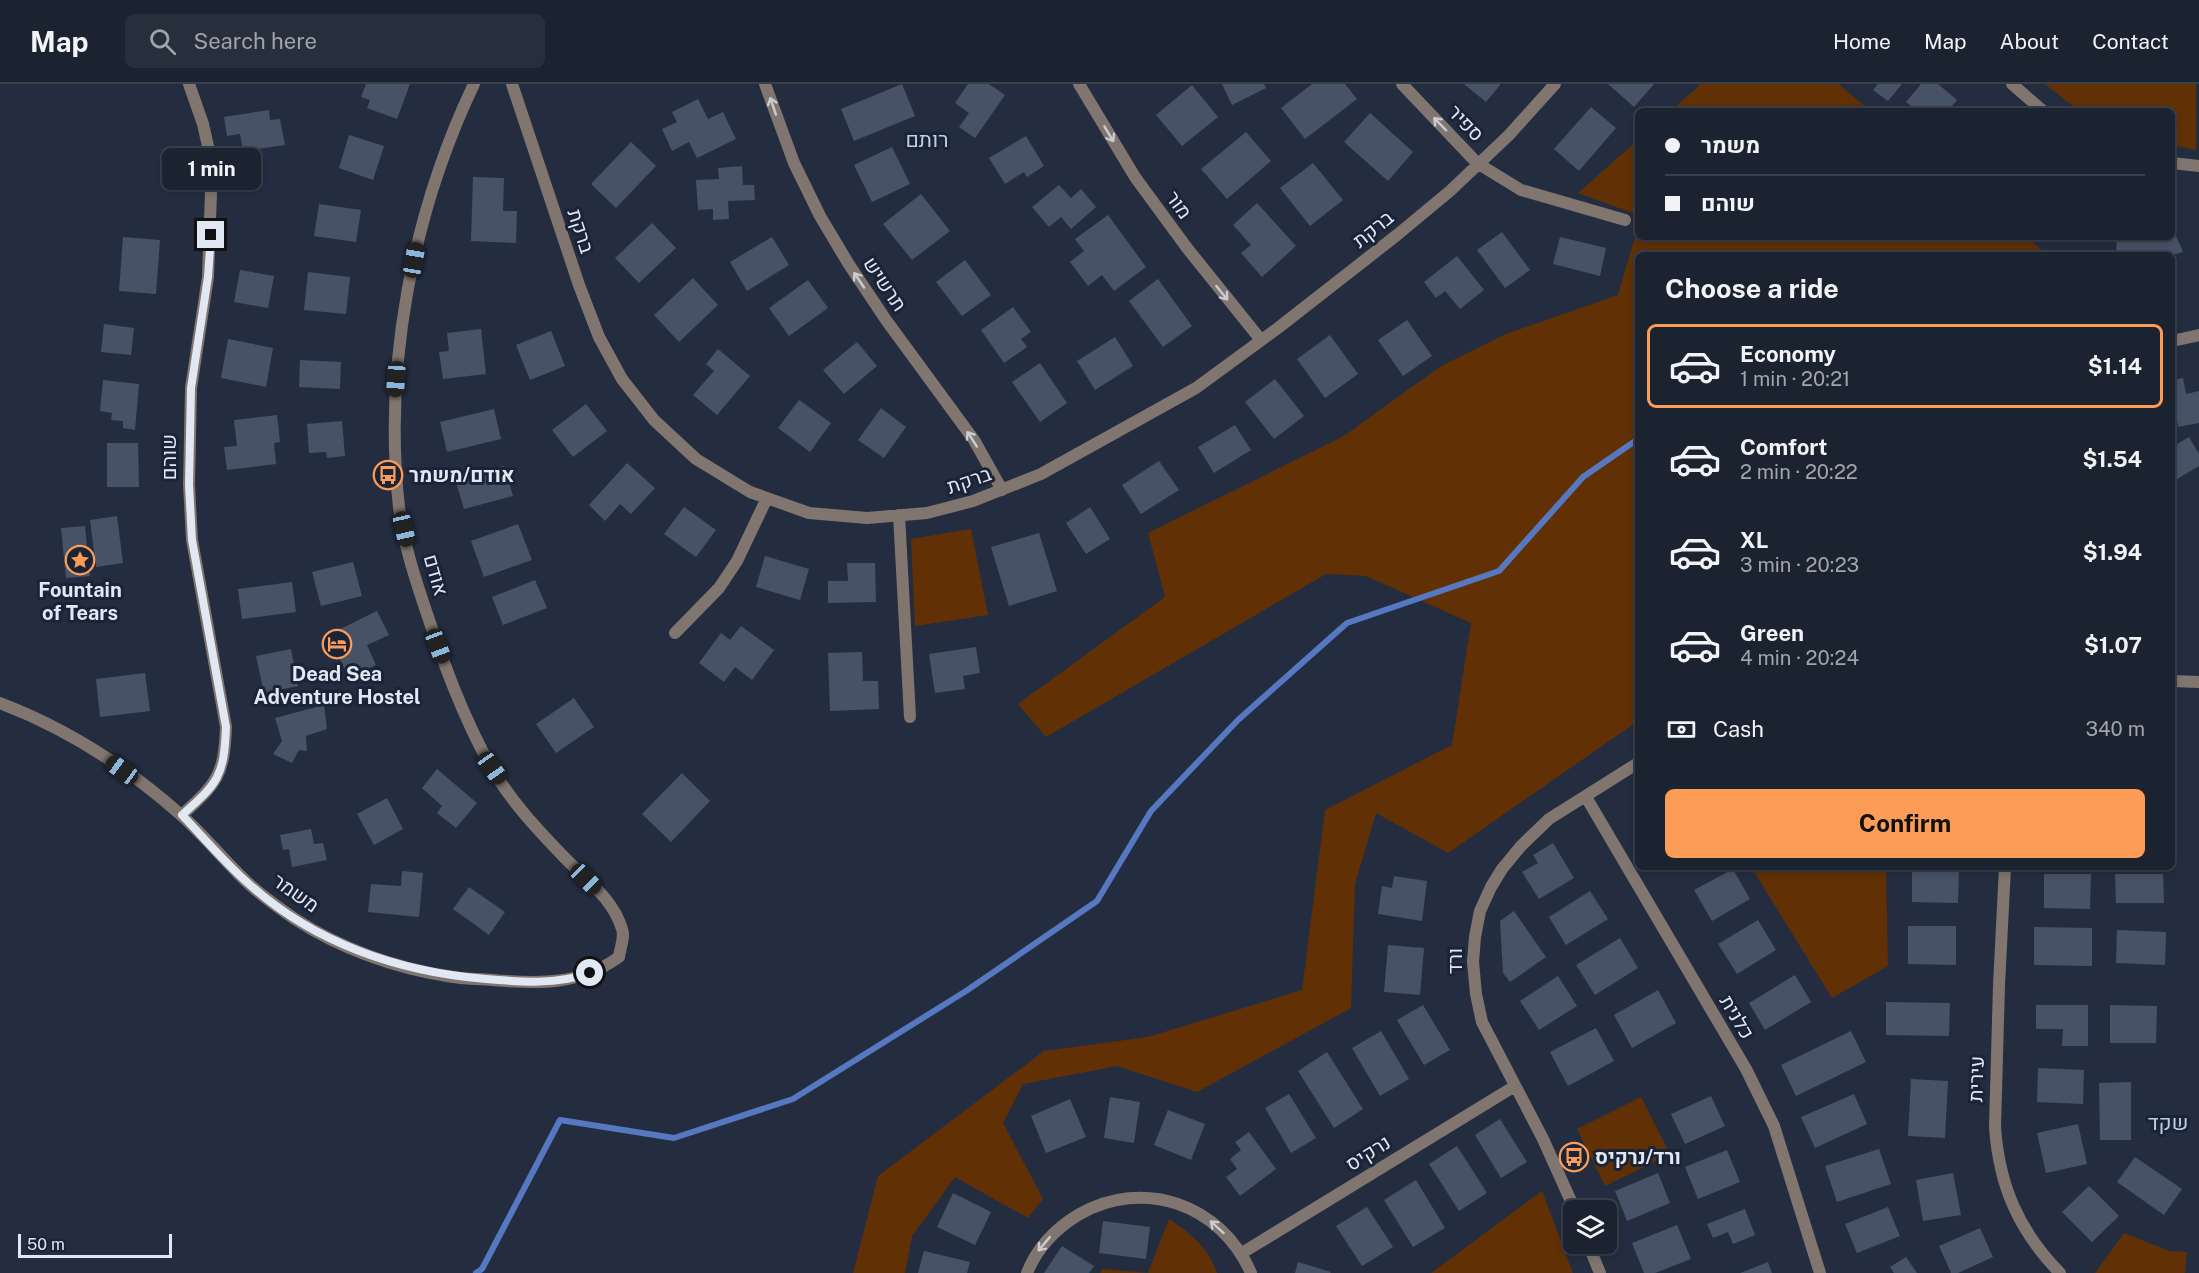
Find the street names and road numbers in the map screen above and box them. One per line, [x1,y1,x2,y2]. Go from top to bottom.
street label: ספיר [1443,100,1489,146]
street label: מור [1161,186,1197,224]
street label: ברקת [1348,205,1399,253]
street label: ברקת [563,206,600,257]
street label: תרשיש [858,252,912,316]
street label: שוהם [157,434,181,480]
street label: ברקת [944,461,995,499]
street label: אודם [419,552,453,598]
street label: משמר [268,869,324,917]
street label: ורד [1443,948,1467,974]
street label: כלנית [1715,991,1759,1043]
street label: עירית [1963,1056,1989,1102]
street label: נרקיס [1341,1130,1395,1176]

